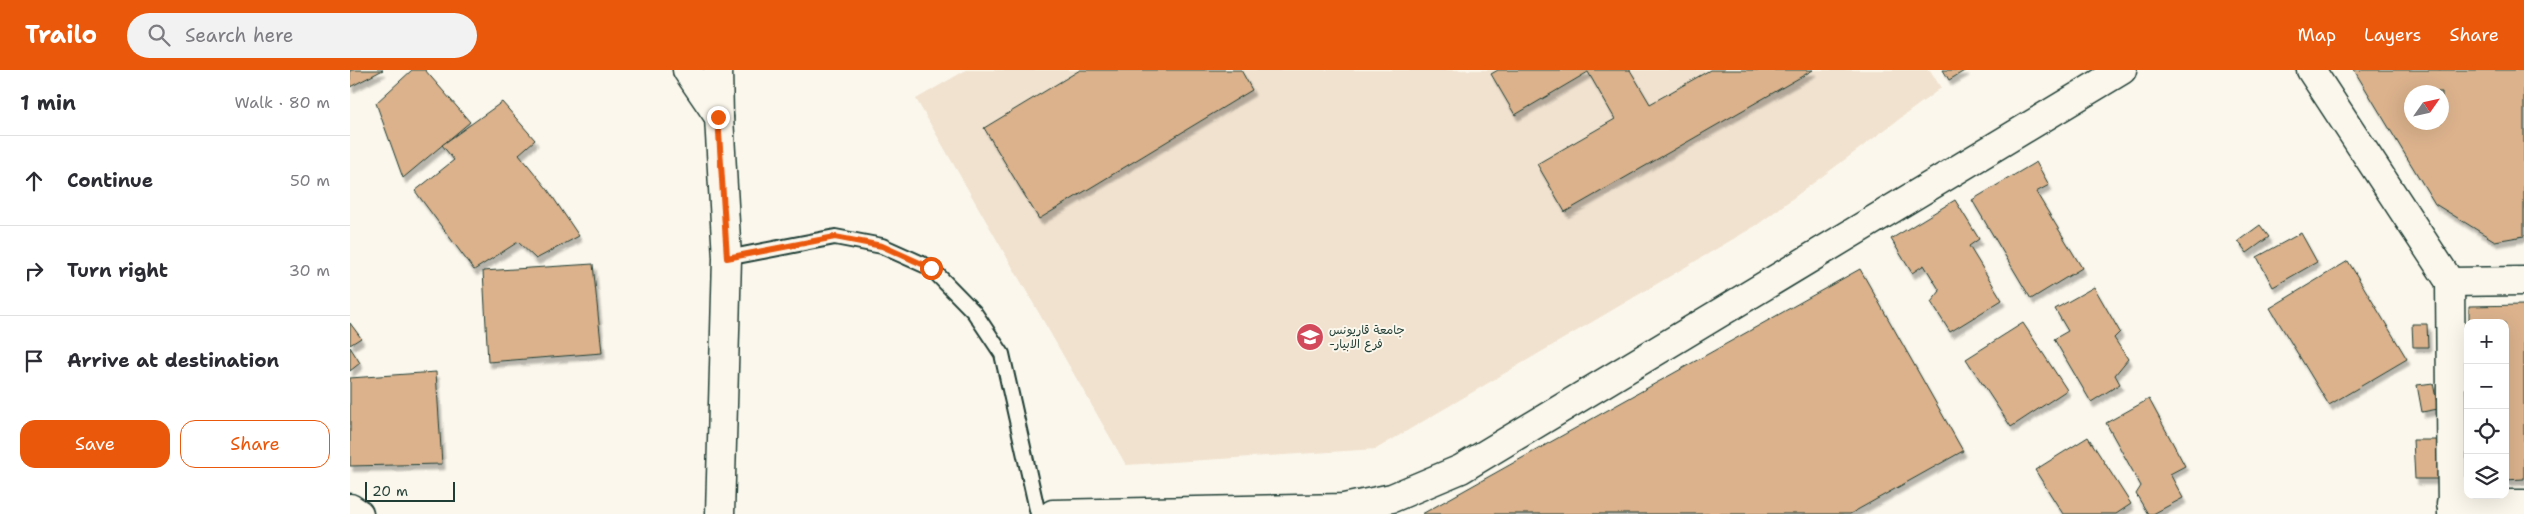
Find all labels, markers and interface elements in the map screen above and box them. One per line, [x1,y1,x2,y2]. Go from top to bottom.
search box [127,13,477,58]
text: Trailo [25,19,97,51]
icon: search [145,21,173,49]
text: Search here [185,23,294,48]
text: Map [2298,23,2336,47]
text: Layers [2364,23,2421,47]
text: Share [2449,23,2499,47]
north arrow [2404,85,2449,130]
text: 1 min [20,89,76,117]
text: Walk · 80 m [235,92,330,113]
route end [707,106,730,129]
icon: ahead [20,167,48,195]
text: Continue [67,168,153,193]
text: 50 m [290,170,330,191]
icon: right [20,257,48,285]
route start [920,257,943,280]
text: Turn right [67,258,168,283]
text: 30 m [289,260,330,281]
map controls [2464,319,2509,499]
button: + [2464,319,2509,364]
school or university icon: جامعة قاريونس -فرع الابيار [1295,322,1325,352]
place label: جامعة قاريونس -فرع الابيار [1329,322,1405,353]
icon: arrive [20,347,48,375]
text: Arrive at destination [67,348,279,373]
button: − [2464,364,2509,409]
button: locate [2464,409,2509,454]
button: Save [20,420,170,468]
button: Share [180,420,330,468]
button: layers [2464,454,2509,499]
scale bar [365,479,455,502]
text: 20 m [372,482,408,500]

